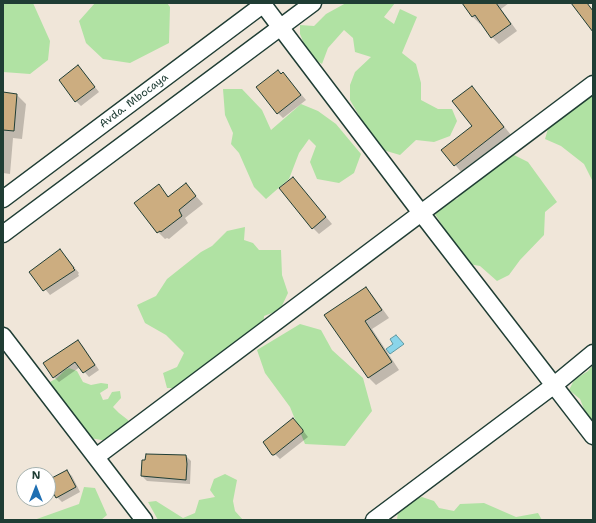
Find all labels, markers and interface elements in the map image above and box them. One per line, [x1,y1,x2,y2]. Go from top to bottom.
street label: Avda. Mbocaya [97,71,171,131]
north arrow [16,467,56,507]
text: N [32,468,40,483]

